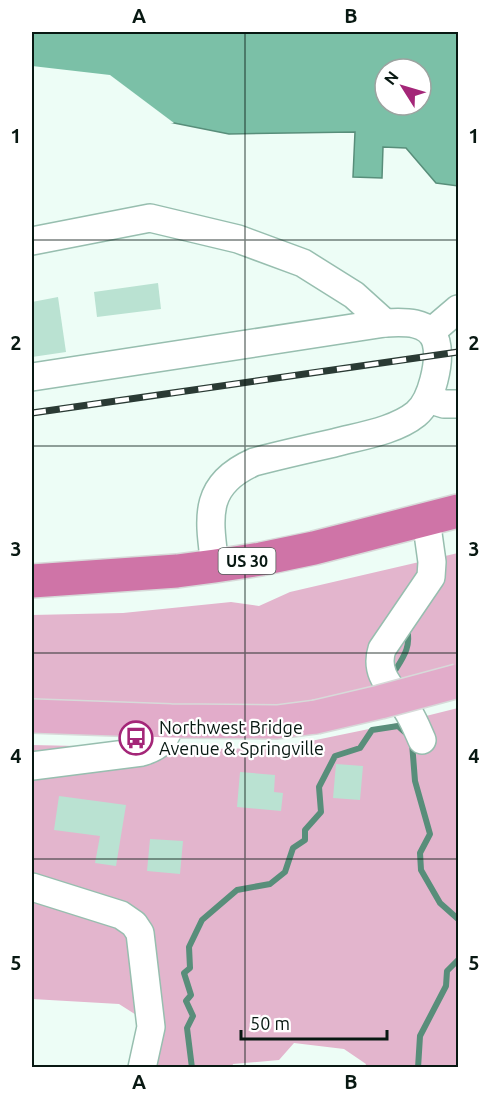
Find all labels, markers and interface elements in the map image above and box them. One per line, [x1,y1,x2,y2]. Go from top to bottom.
text: A [132,4,146,27]
text: B [344,4,358,27]
north arrow [373,57,433,117]
text: N [380,68,402,88]
text: 1 [10,124,22,147]
text: 1 [468,124,480,147]
text: 2 [10,331,22,354]
text: 2 [468,331,480,354]
text: 3 [10,537,22,560]
text: 3 [468,537,480,560]
road number: US 30 [218,548,276,574]
place label: Northwest Bridge Avenue & Springville [159,717,324,758]
bus stop icon: Northwest Bridge Avenue & Springville [118,720,154,756]
text: 4 [10,744,22,767]
text: 4 [468,744,480,767]
text: 5 [10,951,22,974]
text: 5 [468,951,480,974]
scale bar [241,1003,386,1041]
text: 50 m [250,1013,290,1033]
text: A [132,1070,146,1093]
text: B [344,1070,358,1093]

